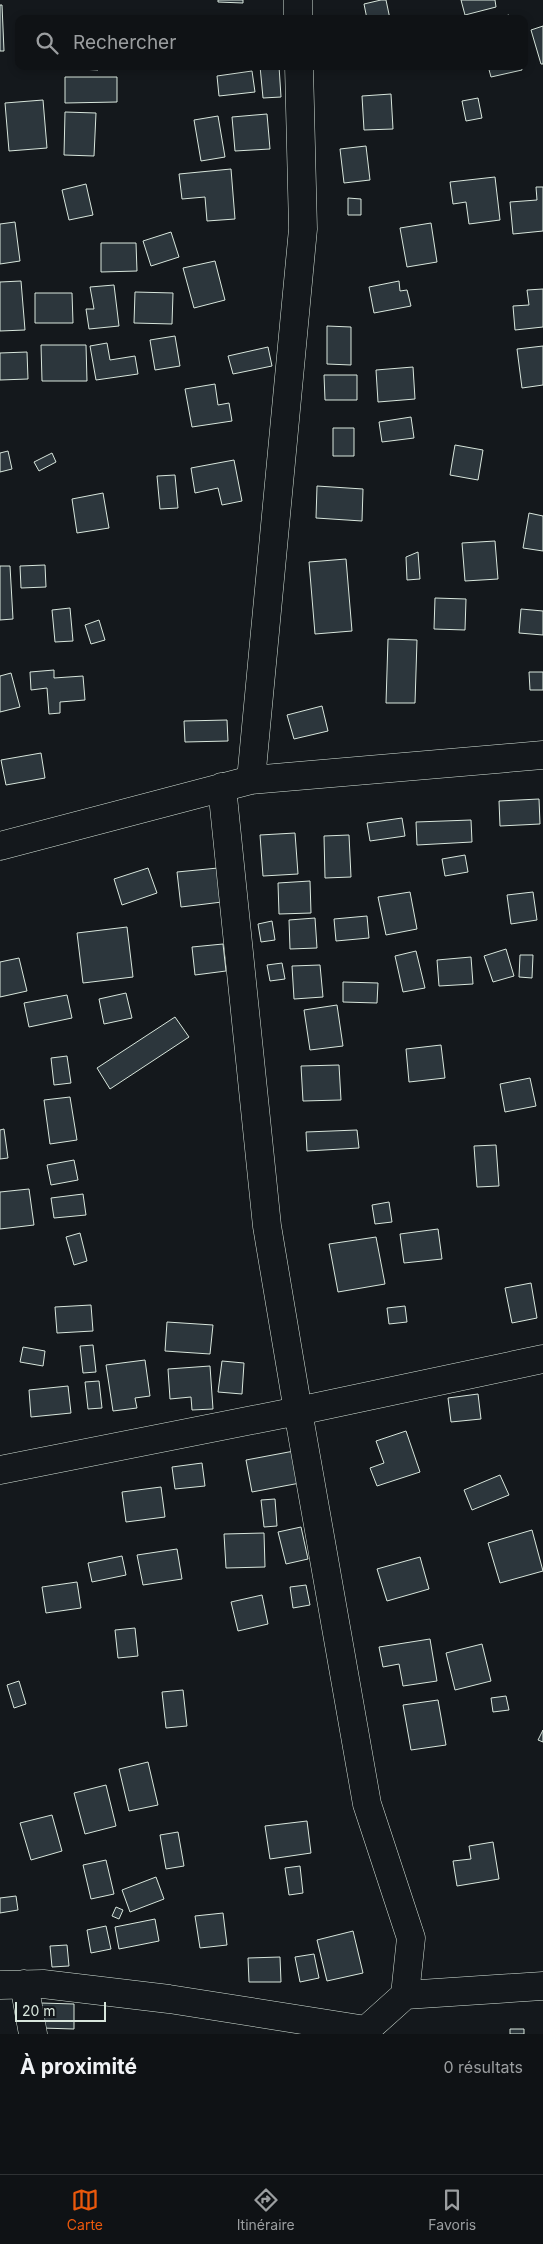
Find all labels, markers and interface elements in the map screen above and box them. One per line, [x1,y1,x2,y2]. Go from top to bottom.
search box [15,15,528,70]
icon: search [33,29,61,57]
text: Rechercher [73,31,176,54]
scale bar [15,1999,106,2022]
text: 20 m [22,2002,56,2019]
text: À proximité [20,2054,137,2079]
text: 0 résultats [443,2057,523,2077]
tab: Carte [67,2186,103,2233]
tab: Itinéraire [237,2186,295,2233]
tab: Favoris [428,2186,476,2233]

